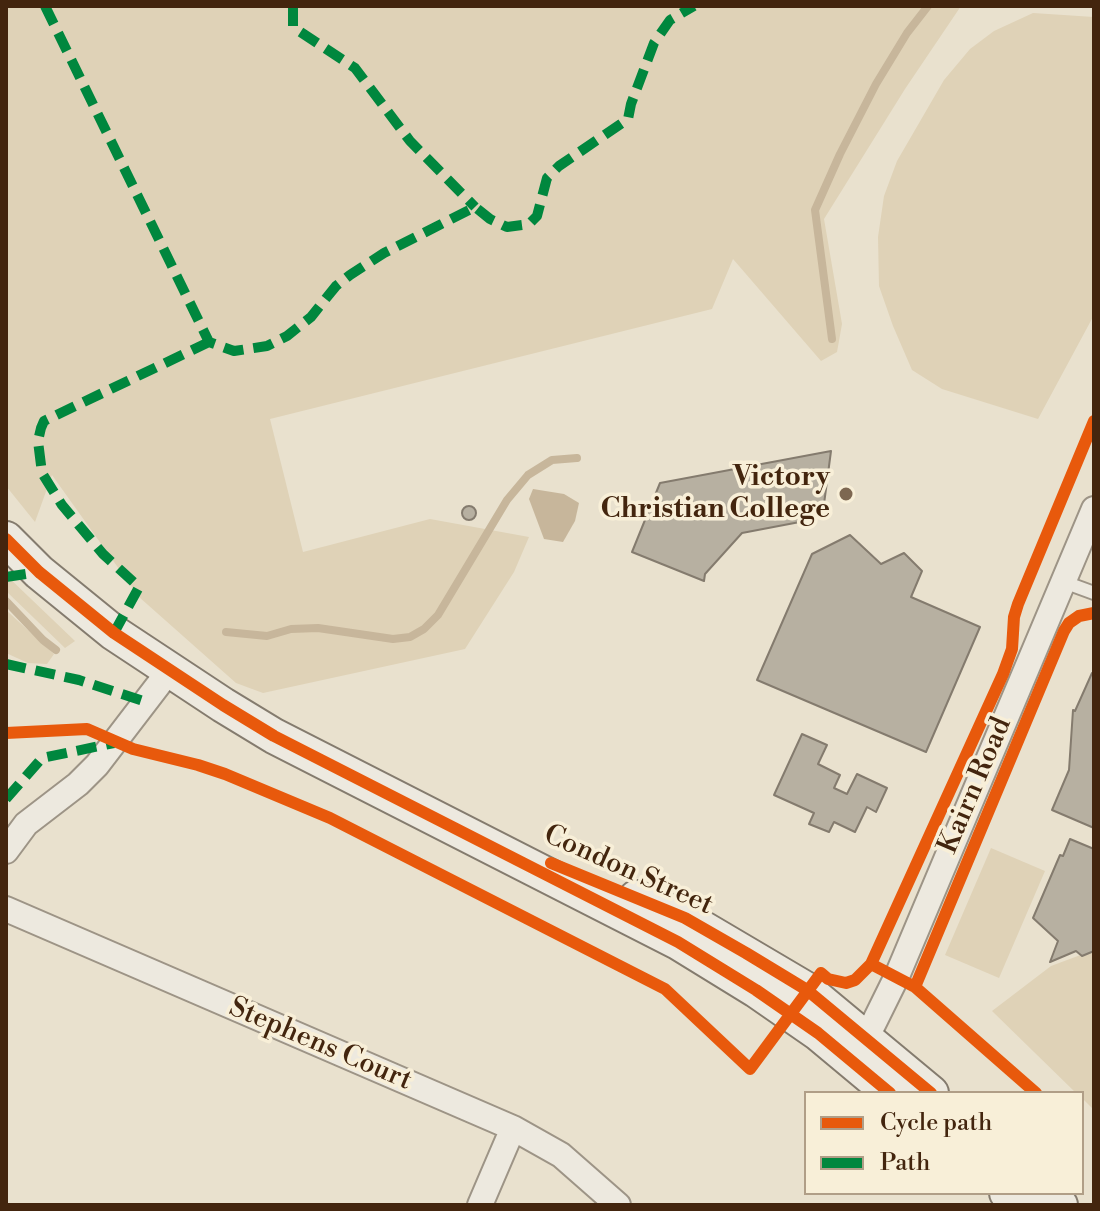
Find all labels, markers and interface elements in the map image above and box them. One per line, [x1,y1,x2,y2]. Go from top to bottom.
place label: Victory Christian College [600,461,830,527]
marker: Victory Christian College [837,485,855,503]
street label: Kairn Road [932,713,1020,859]
street label: Condon Street [538,819,718,923]
street label: Stephens Court [224,991,416,1099]
legend [804,1091,1084,1195]
text: Cycle path [880,1108,992,1138]
text: Path [880,1148,930,1178]

